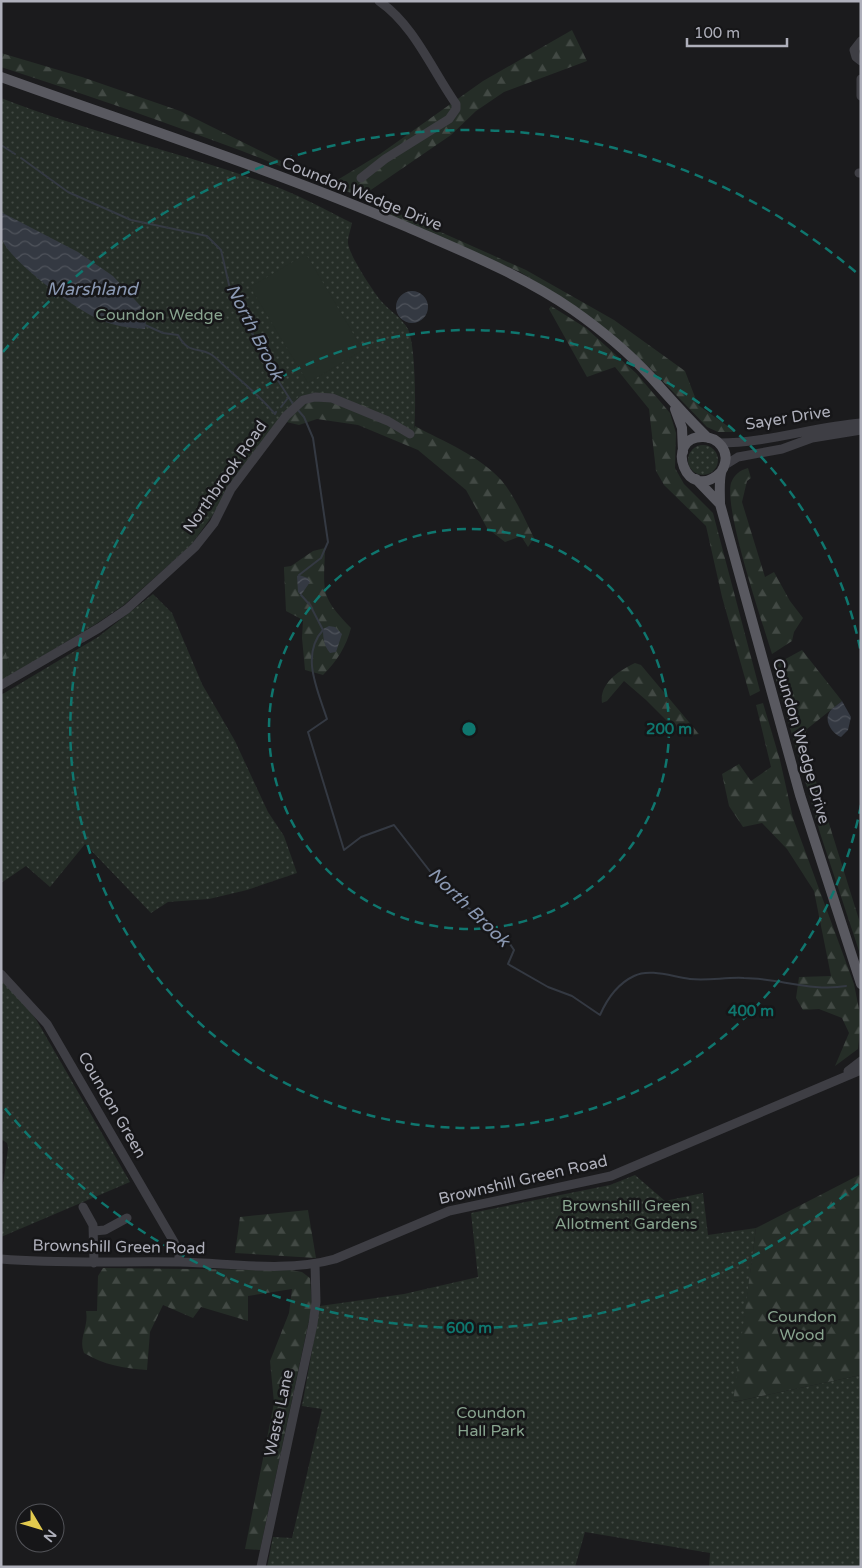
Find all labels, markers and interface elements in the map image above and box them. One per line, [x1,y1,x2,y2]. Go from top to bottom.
scale bar [687,15,787,47]
text: 100 m [694,24,740,42]
street label: Coundon Wedge Drive [279,153,445,235]
water label: Marshland [47,278,140,300]
water label: North Brook [221,280,289,385]
park label: Coundon Wedge [95,305,223,325]
street label: Sayer Drive [744,401,832,435]
street label: Northbrook Road [179,417,271,537]
street label: Coundon Wedge Drive [768,656,834,826]
centre of rings [460,720,478,738]
text: 200 m [646,720,692,738]
water label: North Brook [424,863,515,952]
text: 400 m [728,1002,774,1020]
street label: Coundon Green [73,1048,151,1162]
street label: Brownshill Green Road [437,1151,609,1209]
park label: Brownshill Green Allotment Gardens [555,1196,697,1234]
street label: Brownshill Green Road [33,1235,205,1259]
park label: Coundon Wood [767,1307,837,1345]
text: 600 m [446,1319,492,1337]
street label: Waste Lane [260,1368,298,1458]
park label: Coundon Hall Park [456,1403,526,1441]
north arrow [15,1503,65,1553]
text: N [40,1526,60,1545]

